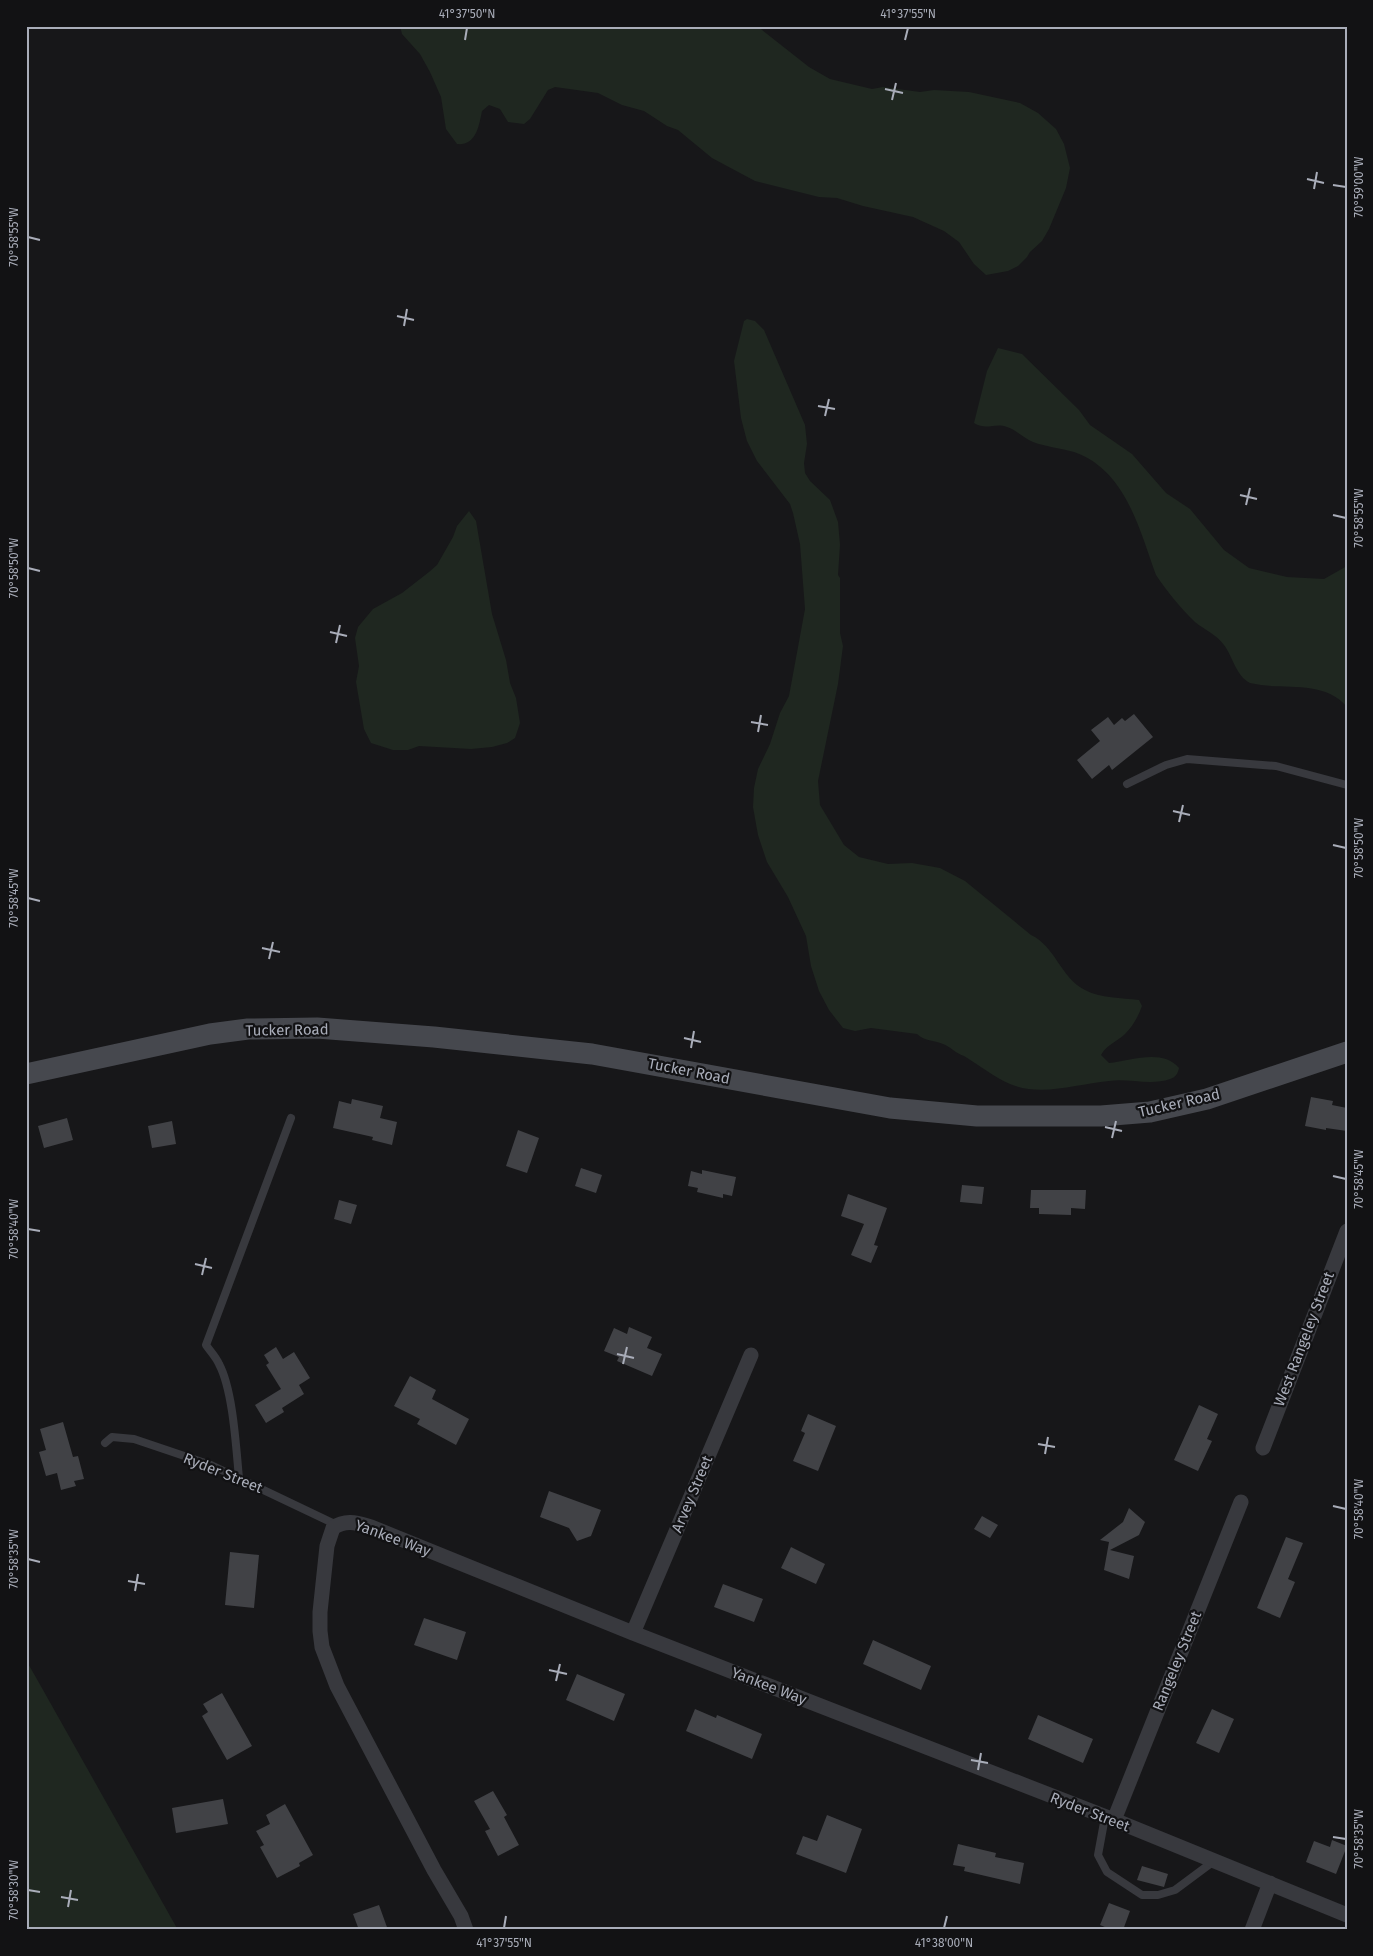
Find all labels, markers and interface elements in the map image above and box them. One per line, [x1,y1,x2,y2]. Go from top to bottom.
text: 41°37'50"N [439,7,495,21]
text: 41°37'55"N [880,7,936,21]
text: 70°59'00"W [1352,157,1366,217]
text: 70°58'55"W [7,207,21,267]
text: 70°58'55"W [1352,488,1366,548]
text: 70°58'50"W [7,538,21,598]
text: 70°58'50"W [1352,818,1366,878]
text: 70°58'45"W [7,868,21,928]
street label: Tucker Road [245,1020,329,1040]
street label: Tucker Road [646,1054,732,1088]
street label: Tucker Road [1136,1085,1222,1121]
text: 70°58'45"W [1352,1149,1366,1209]
text: 70°58'40"W [7,1199,21,1259]
street label: West Rangeley Street [1270,1269,1338,1409]
street label: Ryder Street [181,1449,266,1497]
street label: Arvey Street [668,1452,717,1535]
text: 70°58'40"W [1352,1479,1366,1539]
street label: Yankee Way [353,1516,434,1560]
text: 70°58'35"W [7,1529,21,1589]
street label: Rangeley Street [1149,1608,1205,1714]
street label: Yankee Way [729,1663,810,1709]
street label: Ryder Street [1048,1789,1133,1836]
text: 70°58'35"W [1352,1809,1366,1869]
text: 70°58'30"W [7,1860,21,1920]
text: 41°37'55"N [476,1936,532,1950]
text: 41°38'00"N [915,1936,973,1950]

